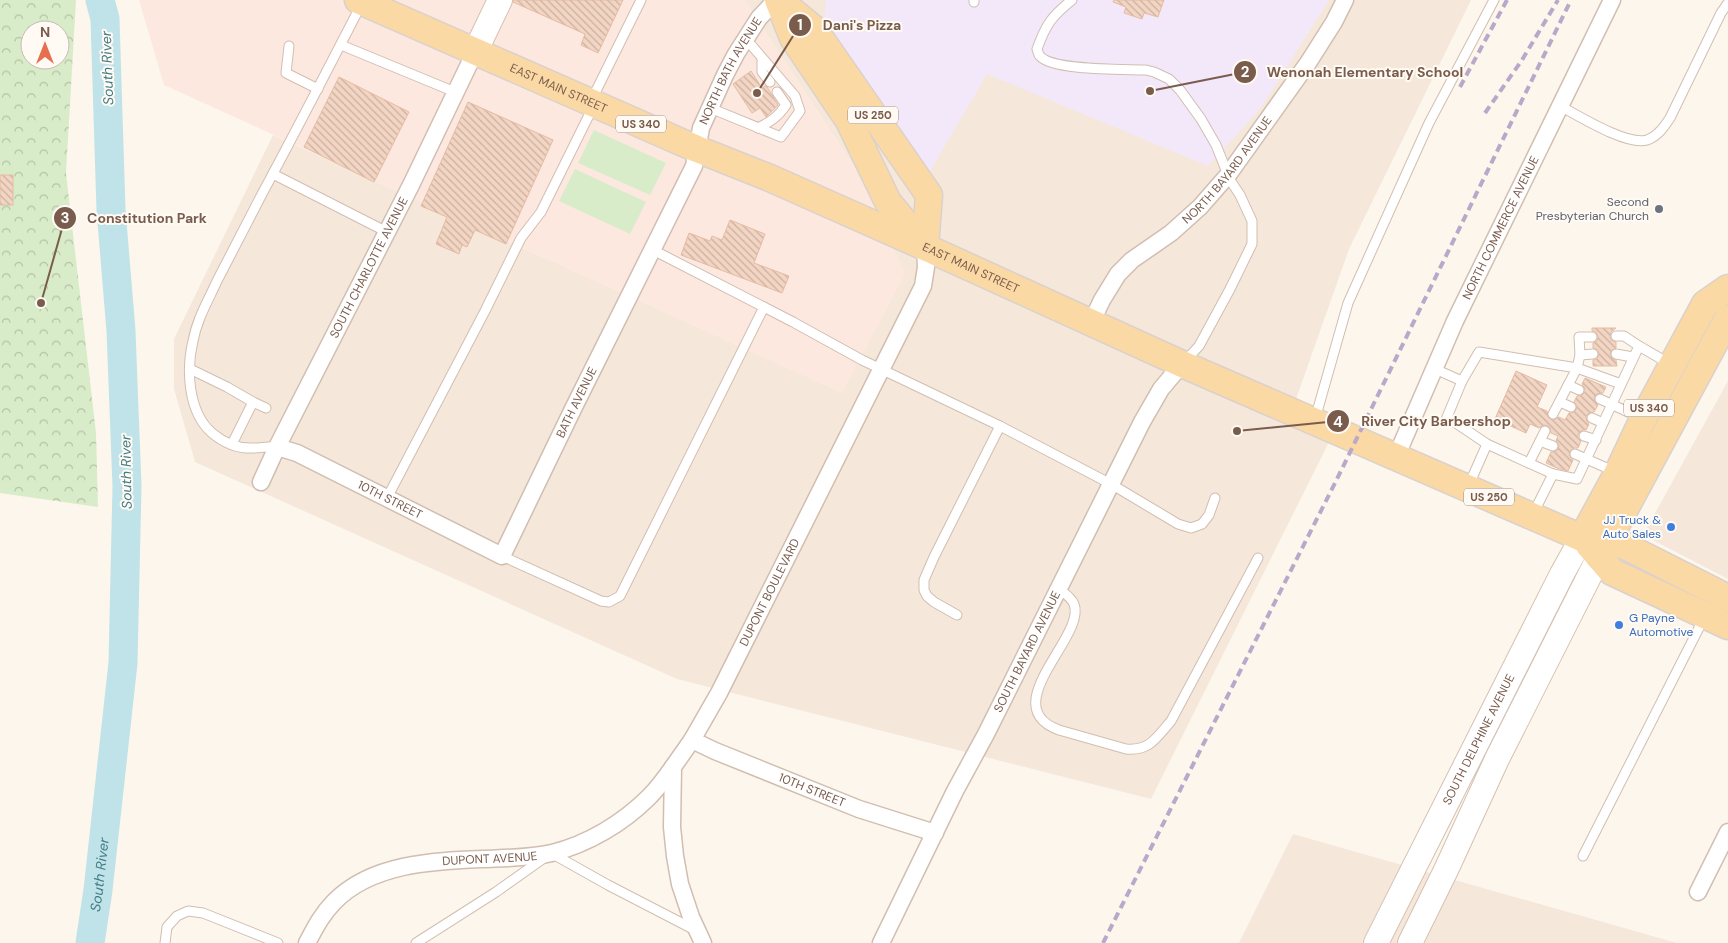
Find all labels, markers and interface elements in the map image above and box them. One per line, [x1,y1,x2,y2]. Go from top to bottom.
callout: Dani's Pizza [788,10,911,39]
street label: NORTH BATH AVENUE [696,14,766,127]
text: 1 [797,15,803,35]
text: Dani's Pizza [823,16,901,34]
north arrow [20,20,70,70]
text: N [40,23,50,41]
water label: South River [97,30,117,105]
callout: Wenonah Elementary School [1232,58,1474,87]
street label: EAST MAIN STREET [507,60,610,117]
text: 2 [1241,62,1250,82]
text: Wenonah Elementary School [1267,63,1463,81]
road number: US 250 [848,106,898,124]
street label: NORTH BAYARD AVENUE [1179,113,1276,227]
road number: US 340 [616,116,666,132]
street label: NORTH COMMERCE AVENUE [1459,153,1543,302]
street label: SOUTH CHARLOTTE AVENUE [326,194,412,341]
place label: Second Presbyterian Church [1536,194,1649,224]
callout: Constitution Park [52,203,217,232]
marker: Second Presbyterian Church [1653,203,1665,215]
text: 3 [60,208,70,228]
text: Constitution Park [87,209,207,227]
street label: EAST MAIN STREET [920,239,1022,297]
street label: BATH AVENUE [552,364,601,440]
road number: US 340 [1624,399,1674,416]
callout: River City Barbershop [1326,407,1520,436]
text: 4 [1333,412,1343,432]
text: River City Barbershop [1361,412,1511,430]
water label: South River [116,434,136,509]
street label: 10TH STREET [355,477,425,523]
road number: US 250 [1464,488,1514,506]
place label: JJ Truck & Auto Sales [1602,512,1661,542]
marker: JJ Truck & Auto Sales [1665,521,1677,533]
street label: DUPONT BOULEVARD [736,536,803,649]
street label: SOUTH BAYARD AVENUE [990,588,1064,715]
place label: G Payne Automotive [1629,610,1694,640]
marker: G Payne Automotive [1613,619,1625,631]
street label: SOUTH DELPHINE AVENUE [1439,671,1518,808]
street label: 10TH STREET [776,769,848,811]
water label: South River [86,836,113,913]
street label: DUPONT AVENUE [442,848,538,869]

